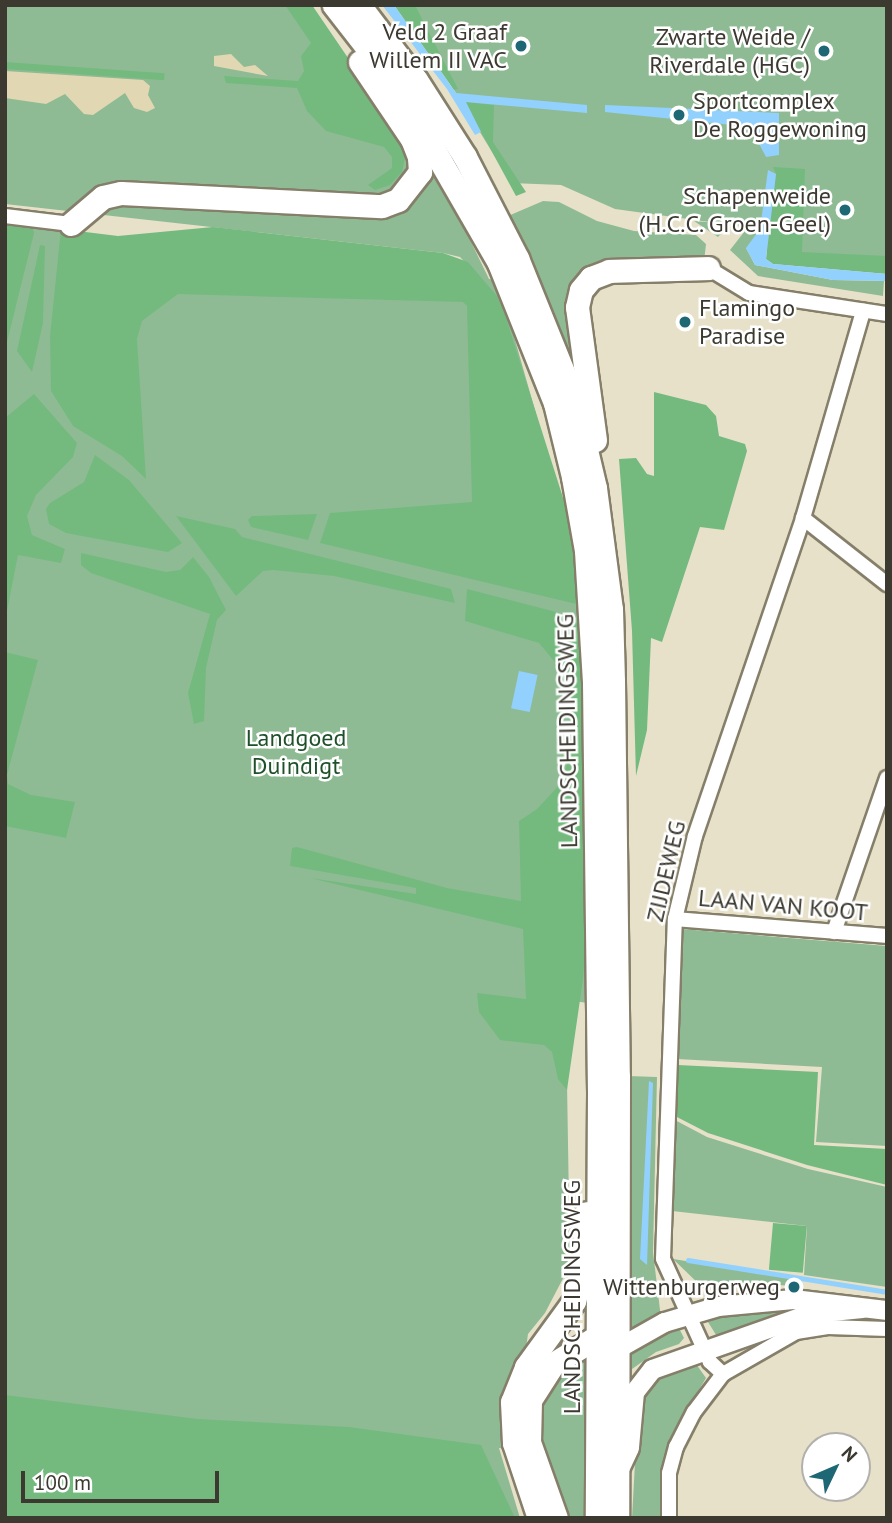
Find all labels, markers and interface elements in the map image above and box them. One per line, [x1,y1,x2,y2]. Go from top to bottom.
place label: Veld 2 Graaf Willem II VAC [369,18,507,74]
place label: Zwarte Weide / Riverdale (HGC) [649,23,810,79]
marker: Veld 2 Graaf Willem II VAC [513,38,529,54]
marker: Zwarte Weide / Riverdale (HGC) [816,43,832,59]
place label: Sportcomplex De Roggewoning [693,87,867,143]
marker: Sportcomplex De Roggewoning [671,107,687,123]
place label: Schapenweide (H.C.C. Groen-Geel) [637,182,831,238]
marker: Schapenweide (H.C.C. Groen-Geel) [837,202,853,218]
place label: Flamingo Paradise [699,294,795,350]
marker: Flamingo Paradise [677,314,693,330]
street label: LANDSCHEIDINGSWEG [551,613,583,849]
park label: Landgoed Duindigt [246,724,346,780]
street label: ZIJDEWEG [640,818,692,924]
street label: LAAN VAN KOOT [697,883,869,927]
street label: LANDSCHEIDINGSWEG [558,1180,586,1414]
place label: Wittenburgerweg [603,1273,780,1301]
marker: Wittenburgerweg [786,1279,802,1295]
north arrow [801,1432,871,1502]
text: N [837,1441,863,1467]
scale bar [24,1456,222,1500]
text: 100 m [34,1469,91,1496]

